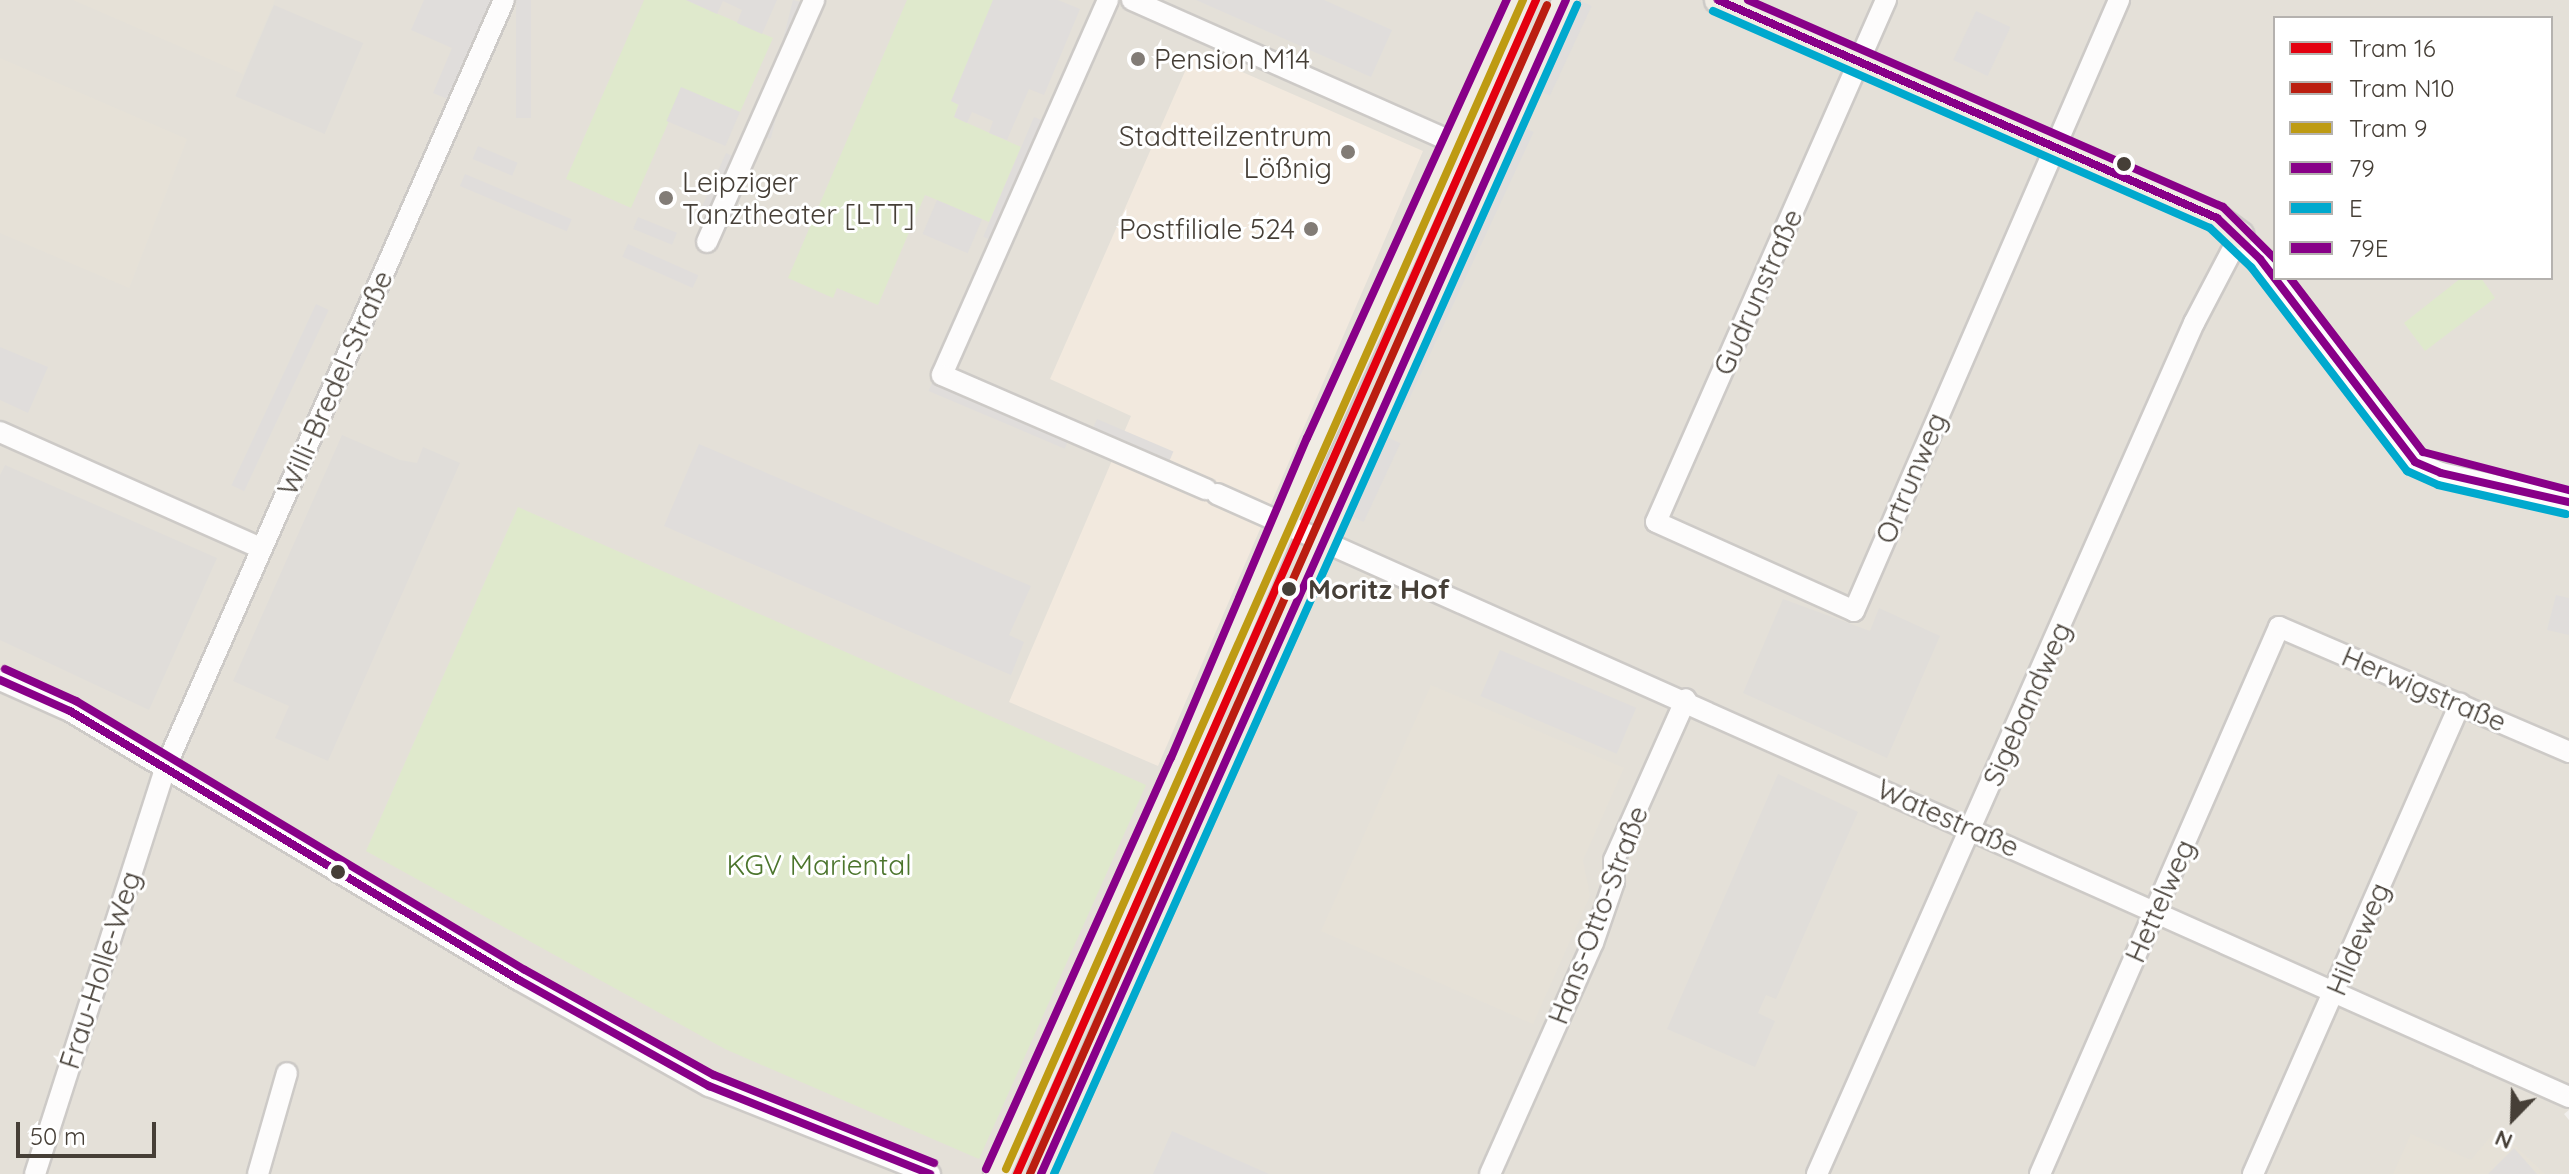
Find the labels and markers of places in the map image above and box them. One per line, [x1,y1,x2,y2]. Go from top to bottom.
place label: Pension M14 [1154,42,1310,76]
marker: Pension M14 [1129,50,1147,68]
place label: Stadtteilzentrum Lößnig [1119,119,1332,185]
marker: Stadtteilzentrum Lößnig [1339,143,1357,161]
unlabelled marker [2116,156,2132,172]
place label: Leipziger Tanztheater [LTT] [682,165,915,231]
marker: Leipziger Tanztheater [LTT] [657,189,675,207]
place label: Postfiliale 524 [1119,212,1295,246]
marker: Postfiliale 524 [1302,220,1320,238]
place label: Moritz Hof [1308,572,1450,606]
marker: Moritz Hof [1277,577,1301,601]
unlabelled marker [330,864,346,880]

